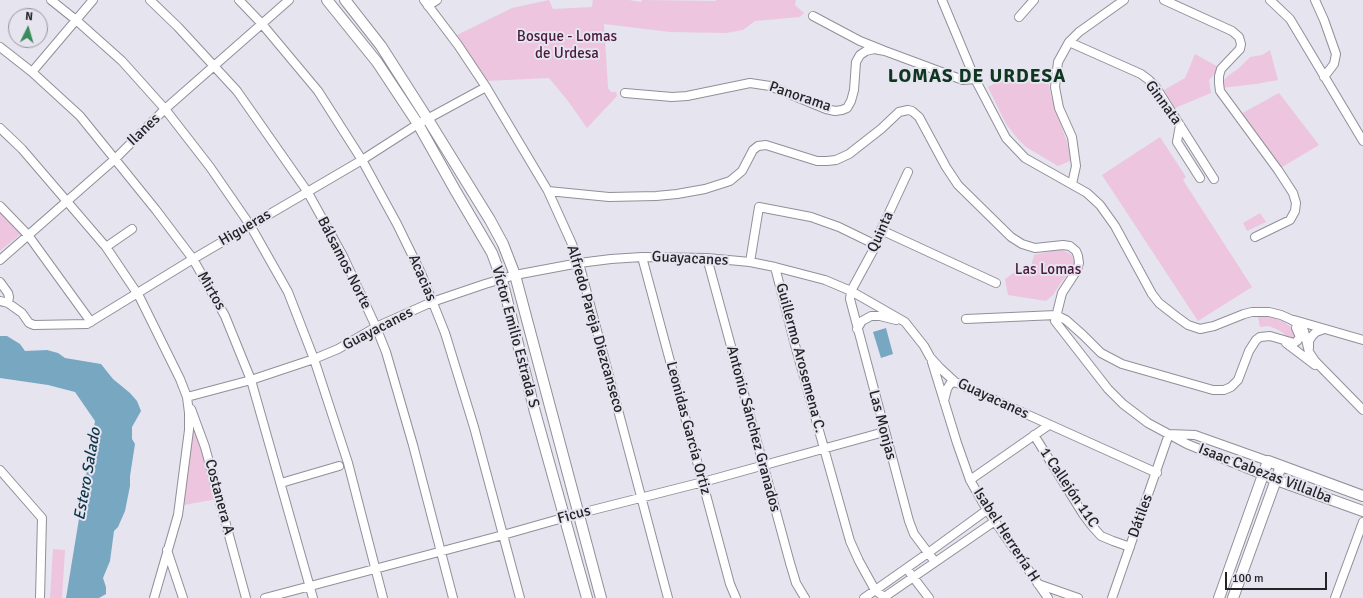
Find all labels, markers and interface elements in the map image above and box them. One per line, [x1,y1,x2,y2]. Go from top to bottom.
north arrow [8,8,48,48]
text: N [25,10,33,23]
park label: Bosque - Lomas de Urdesa [517,28,617,63]
district label: LOMAS DE URDESA [888,66,1066,88]
street label: Ginnata [1141,77,1185,129]
street label: Panorama [767,78,833,116]
street label: Ilanes [124,110,164,150]
street label: Higueras [216,206,274,250]
street label: Quinta [864,209,898,255]
street label: Bálsamos Norte [313,214,375,312]
street label: Alfredo Pareja Diezcanseco [562,243,628,415]
street label: Guayacanes [651,248,729,270]
street label: Acacias [404,252,440,304]
park label: Las Lomas [1015,261,1081,279]
street label: Víctor Emilio Estrada S [487,264,543,410]
street label: Mirtos [193,269,229,313]
street label: Guillermo Arosemena C. [771,281,829,435]
street label: Guayacanes [340,304,416,354]
street label: Antonio Sánchez Granados [722,344,784,514]
street label: Leonidas García Ortiz [662,360,714,496]
street label: Guayacanes [954,375,1032,423]
street label: Las Monjas [864,388,900,462]
water label: Estero Salado [70,426,106,522]
street label: Isaac Cabezas Villalba [1196,440,1334,508]
street label: 1 Callejón 11C [1036,445,1102,531]
street label: Costanera A [200,457,238,537]
street label: Isabel Herrería H [969,485,1043,585]
street label: Dátiles [1125,492,1157,540]
street label: Ficus [555,502,593,528]
scale bar [1227,564,1329,590]
text: 100 m [1232,571,1264,586]

